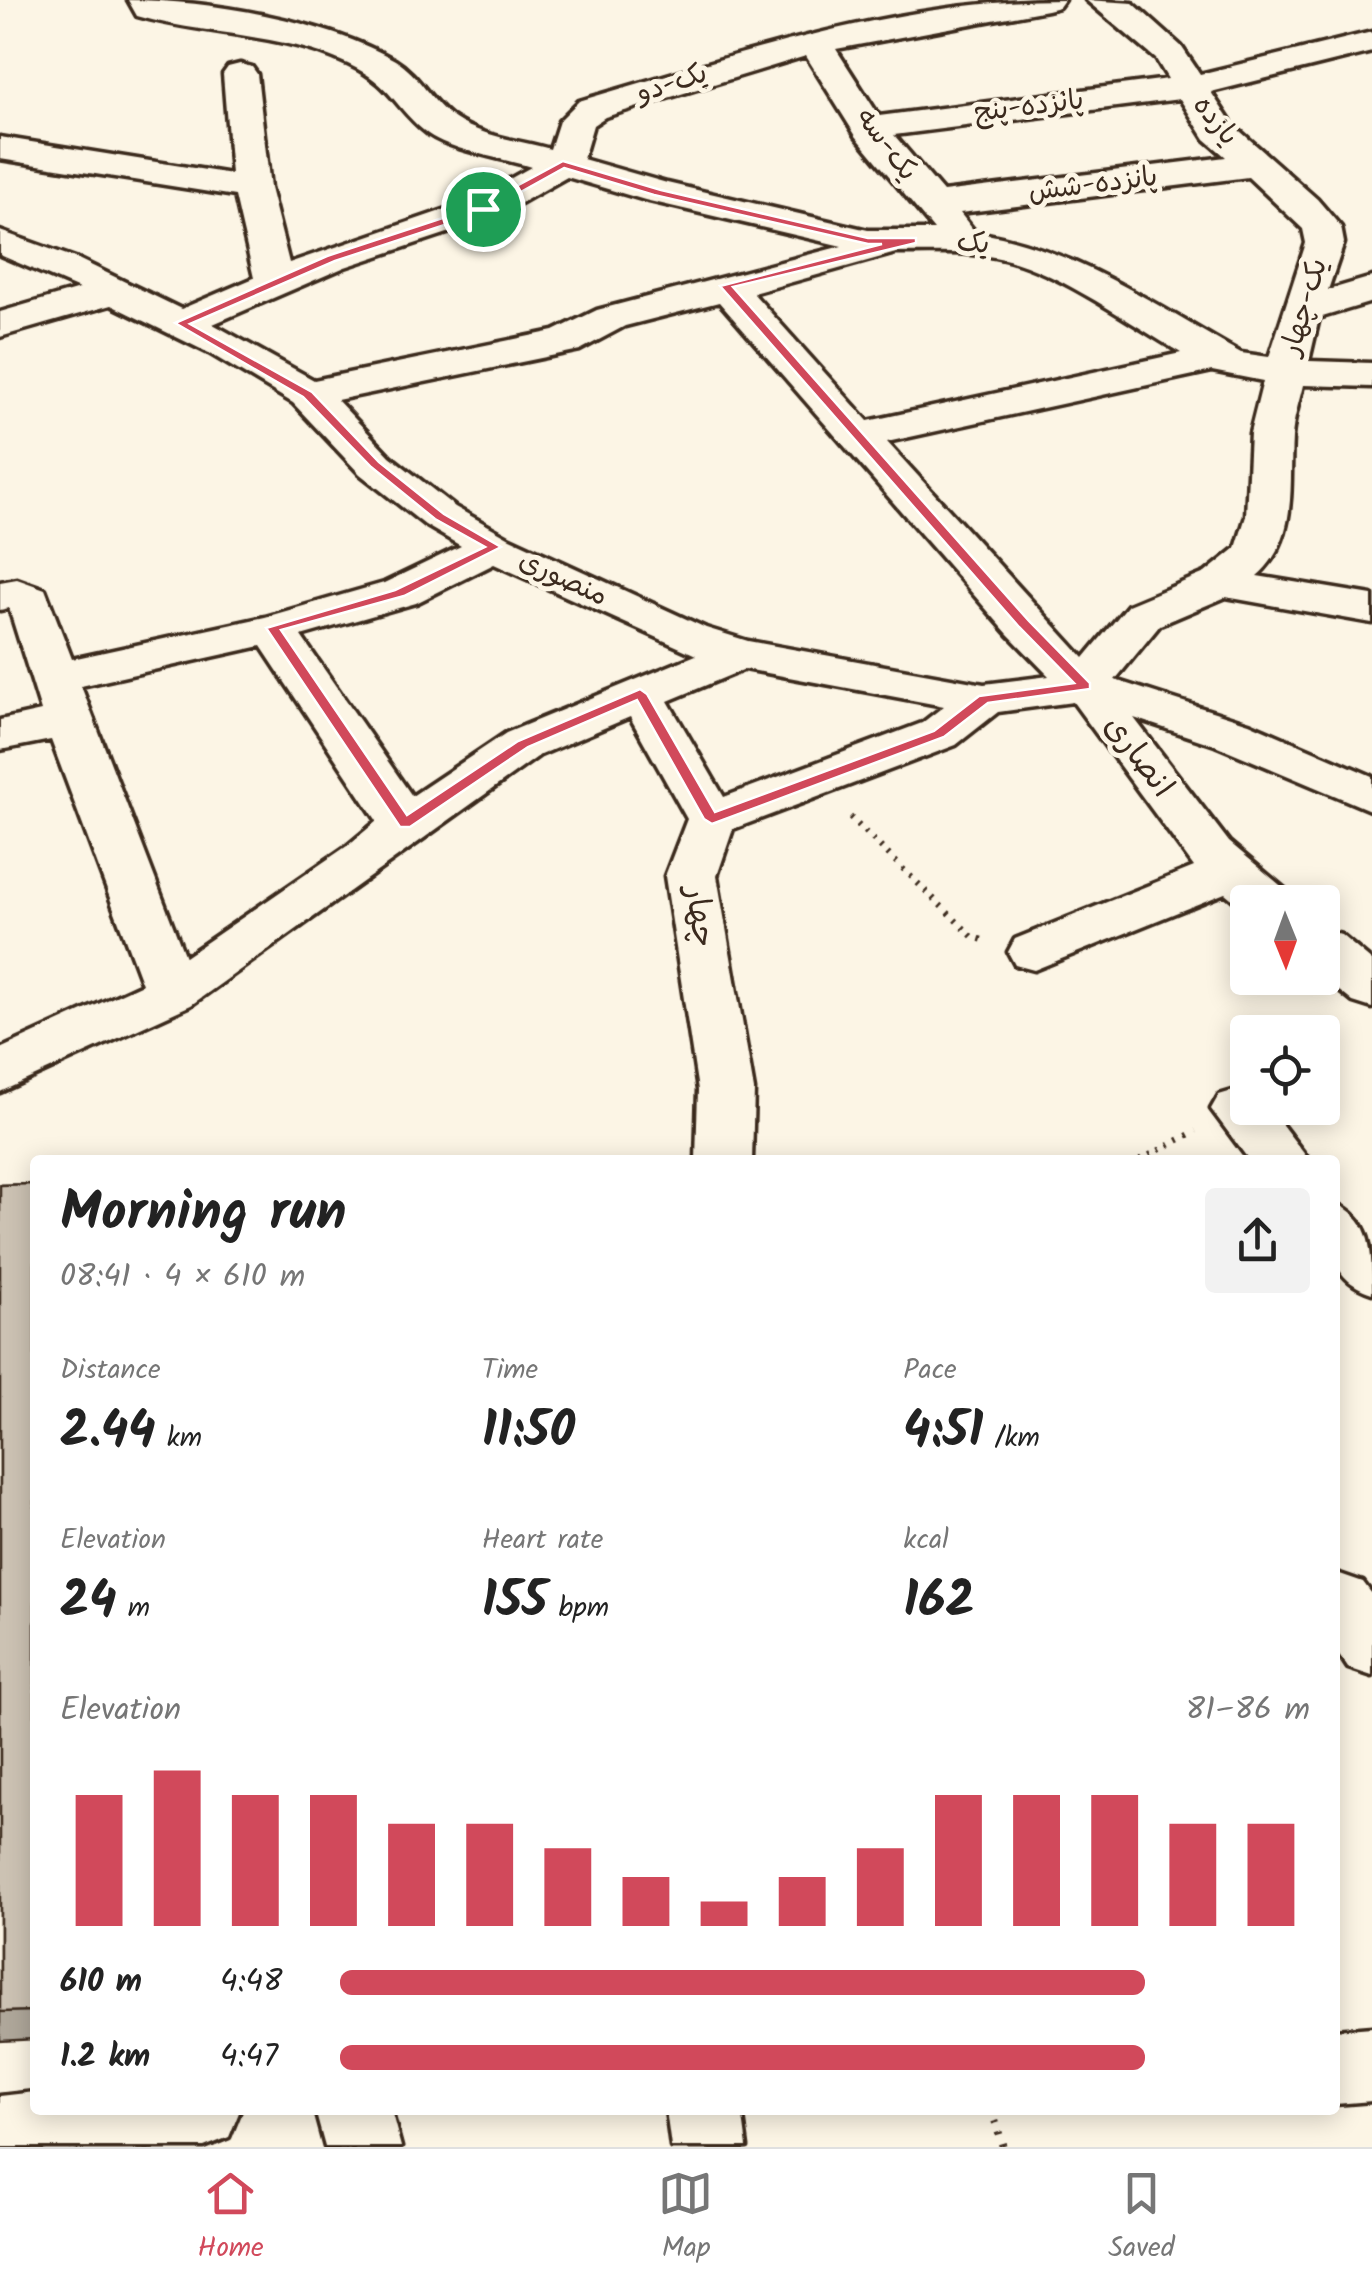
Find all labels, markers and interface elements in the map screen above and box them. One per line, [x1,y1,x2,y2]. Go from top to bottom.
street label: یک-دو [629,51,713,117]
street label: پانزده-پنج [972,78,1086,136]
street label: یازده [1180,86,1250,156]
street label: یک-سه [843,99,929,191]
street label: پانزده-شش [1026,155,1160,215]
pin [441,167,526,252]
icon: arrive [456,182,511,237]
street label: یک [954,220,992,268]
street label: یک-چهار [1268,253,1341,363]
street label: منصوری [511,539,615,619]
street label: انصاری [1090,705,1186,809]
street label: چهار [669,880,729,951]
north arrow [1230,885,1340,995]
map controls [1230,885,1340,1125]
button: locate [1230,1015,1340,1125]
text: Morning run [60,1171,347,1258]
button: share [1205,1188,1310,1293]
text: 08:41 · 4 × 610 m [60,1252,305,1303]
text: Distance [60,1348,161,1393]
text: Time [482,1348,538,1393]
text: Pace [903,1348,957,1393]
text: 2.44 [60,1393,156,1473]
text: 11:50 [482,1393,575,1473]
text: 4:51 [903,1393,983,1473]
text: km [156,1416,202,1461]
text: /km [983,1416,1040,1461]
text: Elevation [60,1518,166,1563]
text: Heart rate [482,1518,603,1563]
text: kcal [903,1518,949,1563]
text: 24 [60,1563,116,1643]
text: 155 [482,1563,547,1643]
text: 162 [903,1563,975,1643]
text: m [116,1586,150,1631]
text: bpm [547,1586,609,1631]
text: Elevation [60,1685,181,1736]
text: 81–86 m [1186,1685,1310,1736]
text: 610 m [60,1957,142,2008]
text: 4:48 [220,1957,282,2008]
text: 1.2 km [60,2032,150,2083]
text: 4:47 [220,2032,278,2083]
tab: Home [197,2166,264,2271]
tab: Map [658,2166,713,2271]
tab: Saved [1108,2166,1175,2271]

